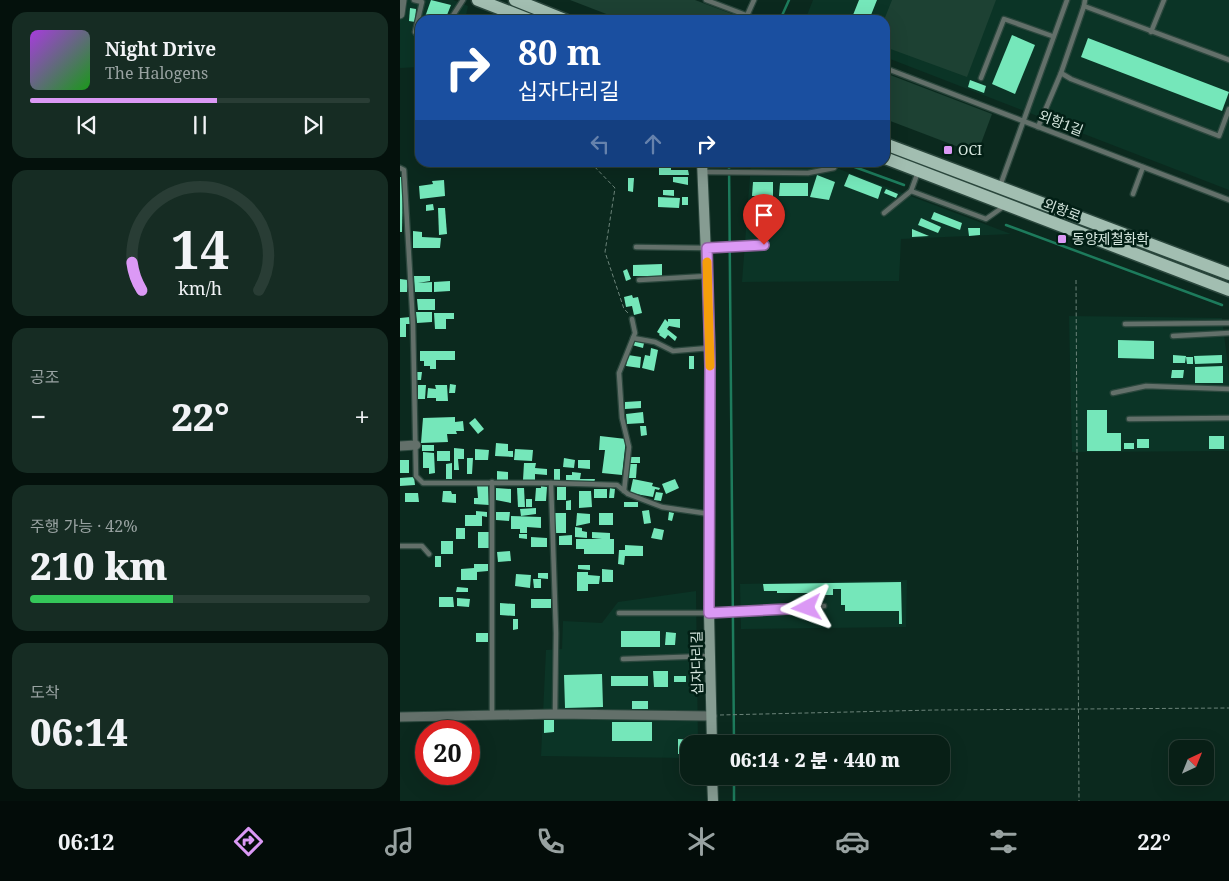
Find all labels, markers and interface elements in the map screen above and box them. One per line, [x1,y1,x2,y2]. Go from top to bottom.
text: 80 m [518,28,601,75]
icon: right [435,35,500,100]
text: Night Drive [105,36,216,62]
text: The Halogens [105,62,208,84]
text: 십자다리길 [518,75,619,105]
street label: 외항1길 [1036,105,1086,140]
icon: previous [73,111,101,139]
icon: pause [186,111,214,139]
icon: next [299,111,327,139]
icon: left [586,130,614,158]
icon: ahead [639,130,667,158]
icon: right [692,130,720,158]
place label: OCI [958,140,982,159]
marker: OCI [942,144,954,156]
pin [743,194,785,245]
street label: 외항로 [1041,194,1084,225]
icon: arrive [750,201,778,229]
text: 14 [171,213,229,284]
place label: 동양제철화학 [1072,229,1149,248]
marker: 동양제철화학 [1056,233,1068,245]
text: km/h [178,276,222,300]
text: 공조 [30,366,59,388]
text: 22° [171,390,229,442]
text: − [30,397,46,435]
text: + [354,397,370,435]
text: 주행 가능 · 42% [30,515,138,537]
text: 210 km [30,539,168,591]
position arrow [780,581,832,633]
street label: 십자다리길 [686,631,707,695]
text: 도착 [30,681,59,703]
text: 06:14 [30,705,128,757]
speed limit sign: 20 [415,720,480,785]
north arrow [1169,740,1214,785]
map controls [1169,740,1214,785]
text: 06:14 · 2 분 · 440 m [730,747,900,773]
icon: directions [231,824,266,859]
icon: music [382,824,417,859]
icon: phone [533,824,568,859]
icon: climate [684,824,719,859]
icon: car [835,824,870,859]
icon: filters [986,824,1021,859]
text: 06:12 [58,826,114,856]
text: 22° [1137,826,1171,856]

